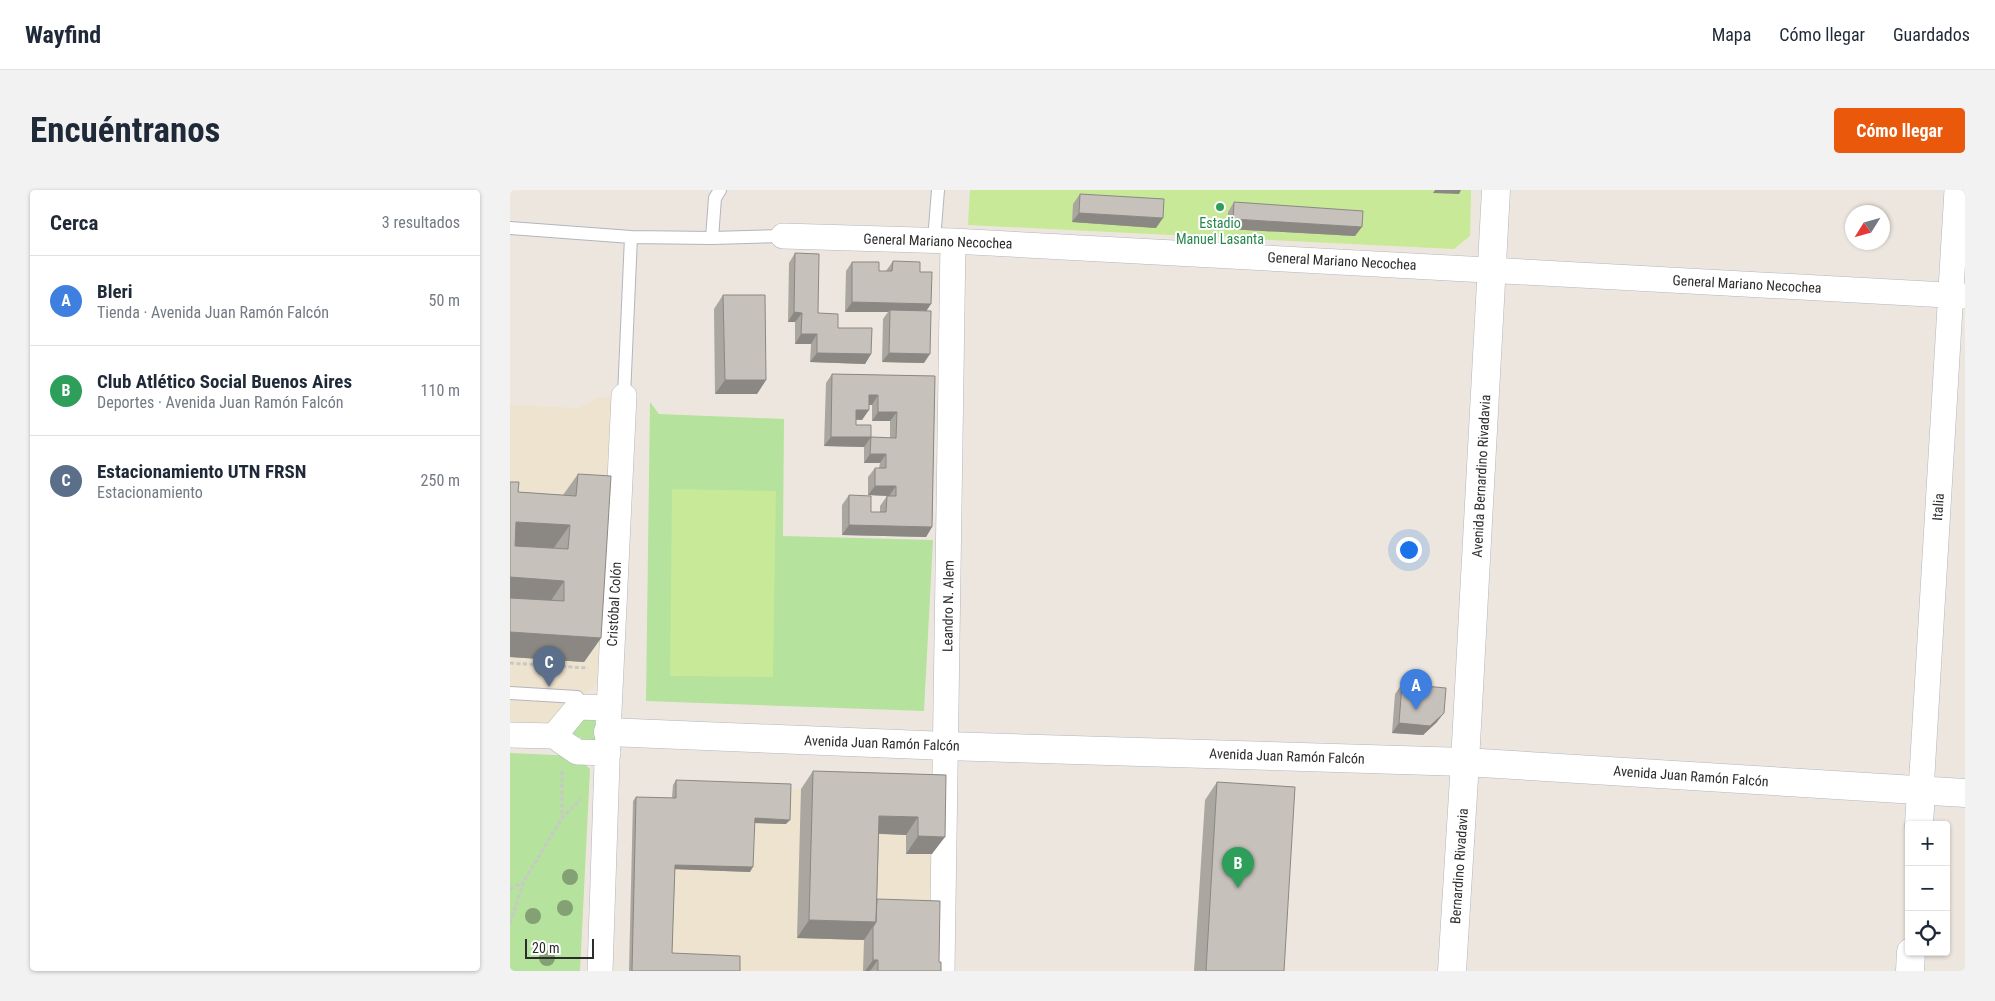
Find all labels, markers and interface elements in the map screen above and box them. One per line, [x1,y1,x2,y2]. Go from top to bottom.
text: Wayfind [25,21,101,49]
text: Mapa [1712,24,1751,45]
text: Cómo llegar [1779,24,1865,45]
text: Guardados [1893,24,1970,45]
button: Cómo llegar [1834,108,1965,153]
text: Encuéntranos [30,110,221,151]
marker: Estadio Manuel Lasanta [1214,201,1226,213]
north arrow [1845,205,1890,250]
text: Cerca [50,211,98,235]
text: 3 resultados [382,213,460,232]
place label: Estadio Manuel Lasanta [1176,215,1264,247]
street label: General Mariano Necochea [863,230,1013,252]
street label: General Mariano Necochea [1267,249,1417,273]
street label: General Mariano Necochea [1672,272,1822,296]
text: Bleri [97,280,133,303]
text: A [61,291,71,310]
text: 50 m [428,291,460,310]
text: Tienda · Avenida Juan Ramón Falcón [97,303,329,322]
text: Club Atlético Social Buenos Aires [97,370,352,393]
text: B [62,381,70,400]
text: 110 m [421,381,460,400]
text: Deportes · Avenida Juan Ramón Falcón [97,393,344,412]
street label: Avenida Bernardino Rivadavia [1469,394,1493,558]
text: Estacionamiento UTN FRSN [97,460,306,483]
text: C [61,471,71,490]
text: 250 m [421,471,460,490]
text: Estacionamiento [97,483,203,502]
street label: Italia [1929,493,1947,521]
your location [1396,537,1422,563]
street label: Leandro N. Alem [939,560,957,652]
street label: Cristóbal Colón [604,561,624,647]
pin: C [533,646,565,687]
pin: A [1400,669,1432,710]
street label: Avenida Juan Ramón Falcón [804,732,960,754]
street label: Avenida Juan Ramón Falcón [1209,745,1365,767]
street label: Avenida Juan Ramón Falcón [1613,763,1769,789]
street label: Bernardino Rivadavia [1447,808,1471,924]
map controls [1905,821,1950,956]
button: + [1905,821,1950,866]
pin: B [1222,847,1254,888]
button: − [1905,866,1950,911]
button: locate [1905,911,1950,956]
scale bar [525,936,594,959]
text: 20 m [532,940,560,956]

